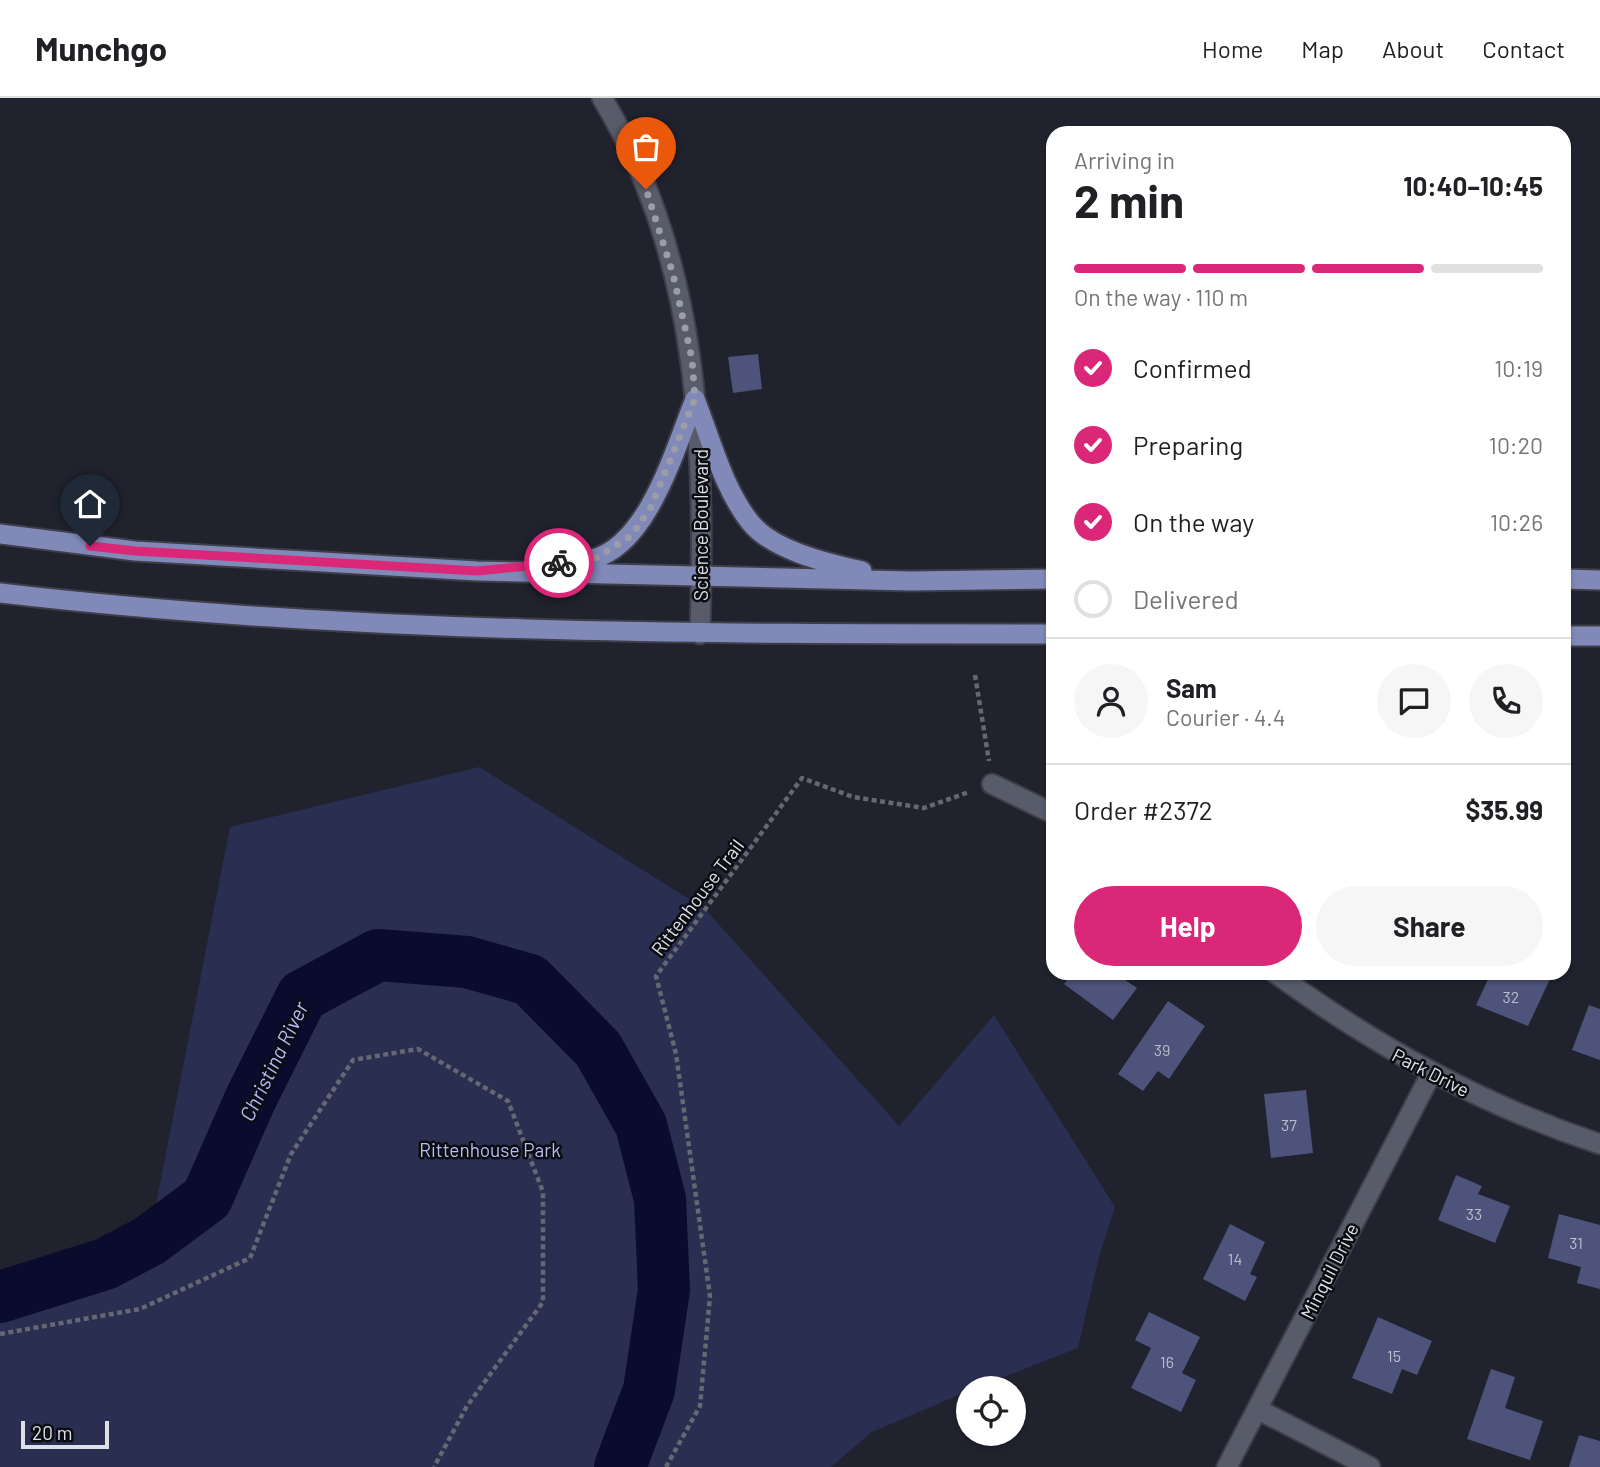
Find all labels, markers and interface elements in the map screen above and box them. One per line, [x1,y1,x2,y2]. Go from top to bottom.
text: Munchgo [35,28,167,68]
text: Home [1202,34,1263,63]
text: Map [1301,34,1344,63]
text: About [1382,34,1444,63]
text: Contact [1482,34,1565,63]
pin [616,117,676,189]
icon: bag [627,128,665,166]
text: Arriving in [1074,146,1175,174]
text: 10:40–10:45 [1403,170,1543,201]
text: 2 min [1074,172,1184,227]
text: On the way · 110 m [1074,283,1248,311]
icon: check [1074,349,1112,387]
text: Confirmed [1133,352,1252,383]
text: 10:19 [1494,354,1543,382]
icon: check [1074,426,1112,464]
text: Preparing [1133,429,1243,460]
text: 10:20 [1489,431,1543,459]
street label: Science Boulevard [689,449,712,601]
pin [60,474,120,546]
icon: home [71,485,109,523]
icon: check [1074,503,1112,541]
text: On the way [1133,506,1254,537]
text: 10:26 [1490,508,1543,536]
courier [524,528,594,598]
icon: bike [540,544,578,582]
text: Delivered [1133,583,1239,614]
button: person [1074,664,1148,738]
button: chat [1377,664,1451,738]
button: phone [1469,664,1543,738]
text: Sam [1166,672,1217,703]
text: Courier · 4.4 [1166,703,1285,731]
text: Order #2372 [1074,794,1213,825]
text: $35.99 [1465,794,1543,825]
street label: Rittenhouse Trail [646,834,748,960]
button: Help [1074,886,1302,966]
button: Share [1316,886,1543,966]
house number: 32 [1503,987,1519,1006]
water label: Christina River [233,997,313,1125]
house number: 39 [1154,1040,1170,1059]
street label: Park Drive [1389,1043,1473,1101]
house number: 37 [1281,1115,1297,1134]
park label: Rittenhouse Park [419,1138,561,1161]
house number: 33 [1466,1204,1482,1223]
street label: Minquil Drive [1295,1219,1363,1323]
house number: 31 [1569,1233,1583,1252]
house number: 14 [1228,1249,1242,1268]
house number: 15 [1387,1346,1401,1365]
house number: 16 [1160,1352,1174,1371]
map controls [956,1376,1026,1446]
button: locate [956,1376,1026,1446]
scale bar [21,1418,108,1450]
text: 20 m [32,1421,72,1444]

